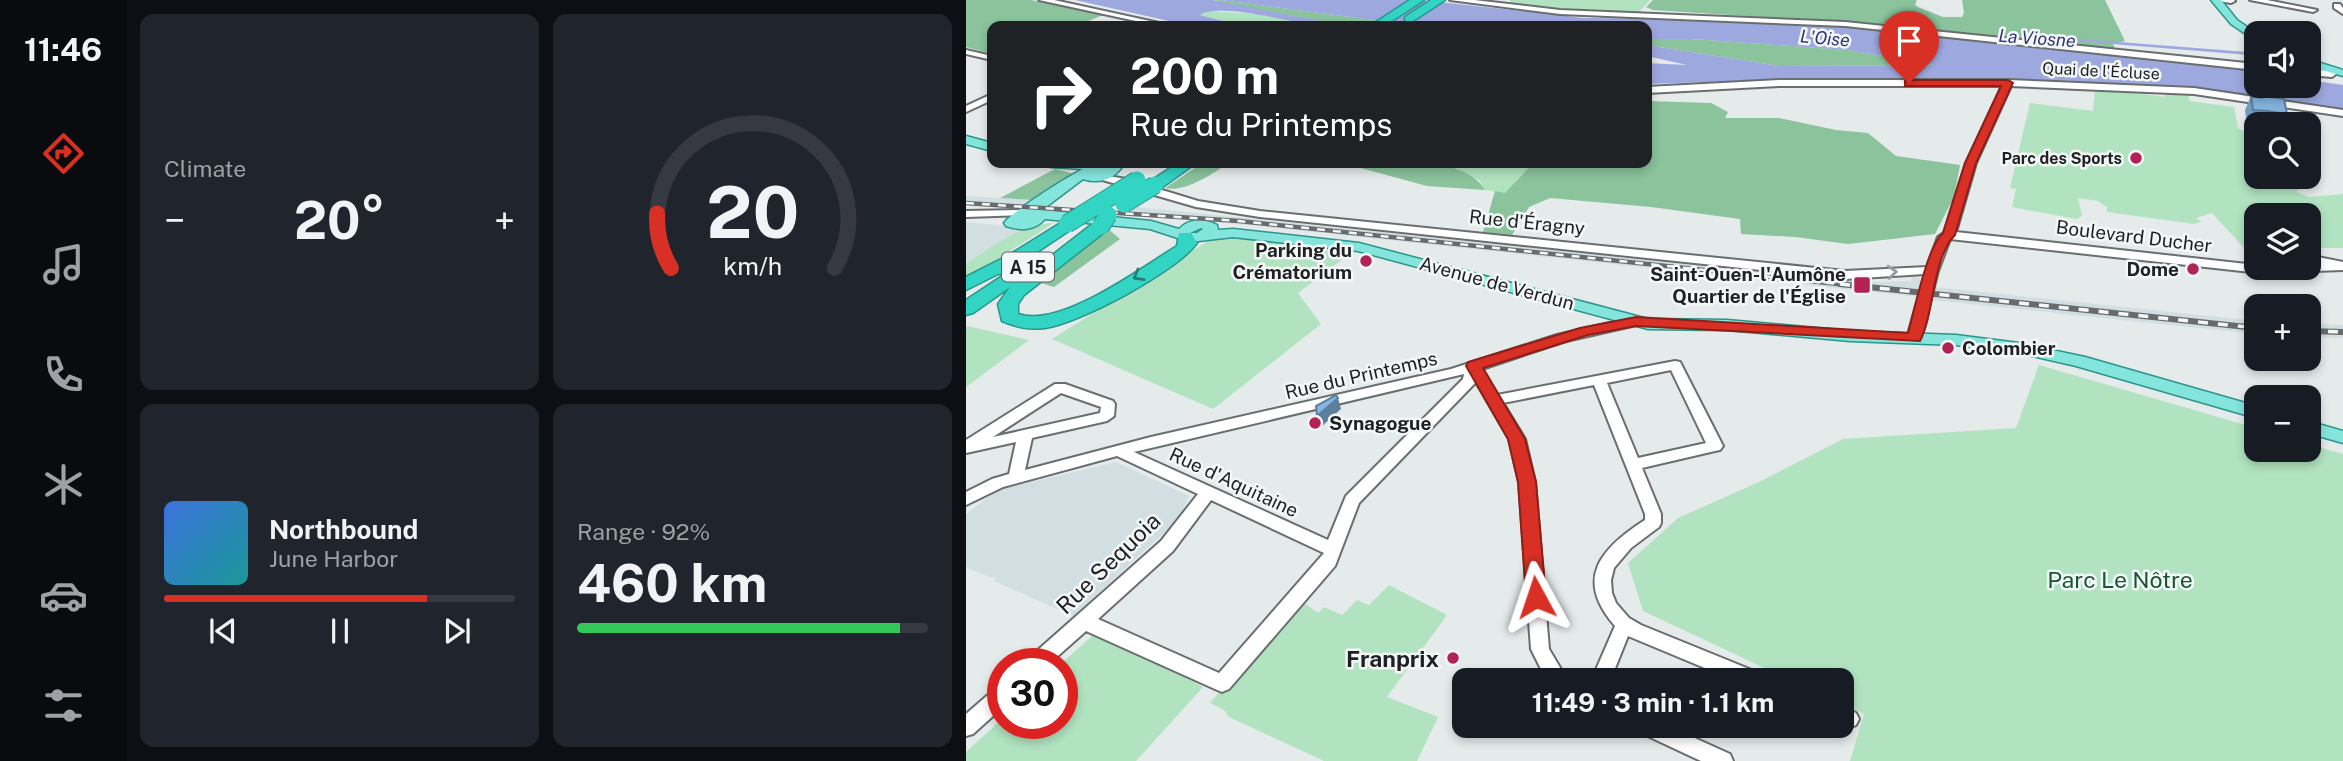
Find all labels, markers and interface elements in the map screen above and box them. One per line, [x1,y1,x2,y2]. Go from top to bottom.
pin [1879,11,1939,83]
map controls [2244,21,2321,462]
button: sound [2244,21,2321,98]
icon: arrive [1890,22,1928,60]
water label: L'Oise [1799,25,1851,51]
water label: La Viosne [1998,25,2077,51]
text: 11:46 [24,31,102,68]
text: 200 m [1130,47,1279,105]
icon: right [1015,49,1106,140]
street label: Quai de l'Écluse [2042,57,2160,84]
text: Rue du Printemps [1130,106,1392,143]
button: search [2244,112,2321,189]
icon: directions [39,129,88,178]
place label: Parc des Sports [2002,149,2122,168]
marker: Parc des Sports [2128,150,2144,166]
text: Climate [164,155,246,182]
text: 20 [706,169,799,254]
text: 20° [294,190,385,251]
text: − [164,198,185,243]
text: + [494,198,515,243]
button: layers [2244,203,2321,280]
street label: Rue d'Éragny [1468,205,1586,239]
street label: Boulevard Ducher [2055,216,2213,256]
place label: Parking du Crématorium [1232,239,1352,283]
icon: music [39,240,88,289]
text: km/h [723,251,782,281]
street label: Avenue de Verdun [1417,252,1577,314]
road number: A 15 [1002,253,1054,282]
marker: Parking du Crématorium [1358,253,1374,269]
place label: Dome [2126,258,2179,280]
marker: Dome [2185,261,2201,277]
place label: Saint-Ouen-l'Aumône Quartier de l'Église [1650,263,1846,307]
one-way arrow [1887,265,1898,280]
one-way arrow [1133,268,1146,281]
marker: Saint-Ouen-l'Aumône Quartier de l'Église [1852,275,1872,295]
button: + [2244,294,2321,371]
place label: Colombier [1962,337,2056,359]
marker: Colombier [1940,340,1956,356]
street label: Rue du Printemps [1283,347,1439,403]
icon: phone [39,350,88,399]
button: − [2244,385,2321,462]
place label: Synagogue [1329,412,1431,434]
marker: Synagogue [1307,415,1323,431]
street label: Rue d'Aquitaine [1166,443,1302,521]
icon: climate [39,460,88,509]
street label: Rue Sequoia [1050,507,1166,619]
text: Northbound [269,514,418,545]
text: Range · 92% [577,518,710,545]
text: June Harbor [269,545,398,572]
text: 460 km [577,553,767,614]
position arrow [1499,560,1573,634]
park label: Parc Le Nôtre [2047,566,2193,593]
icon: car [39,571,88,620]
icon: previous [204,612,242,650]
icon: pause [321,612,359,650]
icon: next [438,612,476,650]
place label: Franprix [1346,645,1439,672]
speed limit sign: 30 [987,648,1078,739]
marker: Franprix [1445,650,1461,666]
icon: filters [39,681,88,730]
text: 11:49 · 3 min · 1.1 km [1532,687,1774,718]

